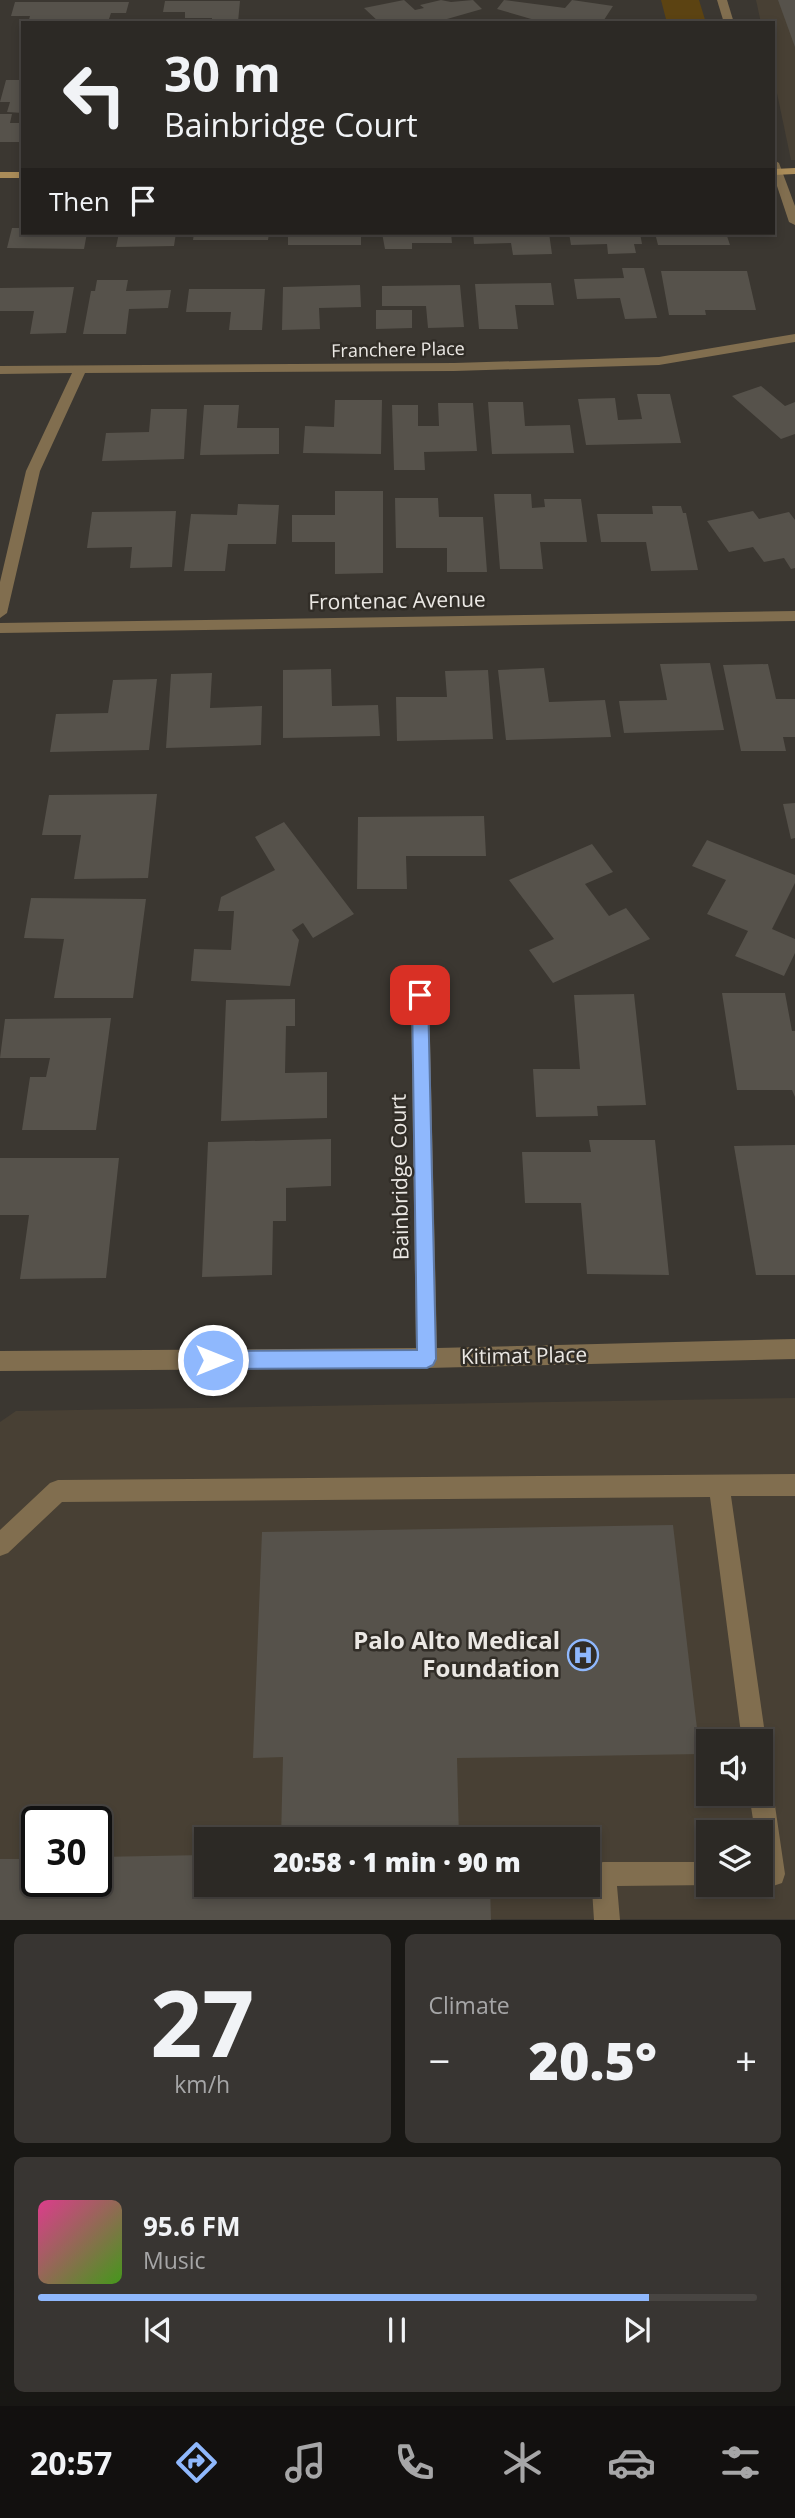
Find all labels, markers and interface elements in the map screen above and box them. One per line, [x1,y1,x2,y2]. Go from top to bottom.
text: 30 m [164,40,281,106]
icon: left [49,49,140,140]
text: Bainbridge Court [164,103,418,146]
icon: arrive [124,182,162,220]
text: Then [49,183,110,219]
street label: Franchere Place [331,336,465,362]
street label: Frontenac Avenue [308,584,486,616]
pin [390,965,450,1025]
icon: arrive [401,976,439,1014]
street label: Bainbridge Court [384,1094,414,1260]
position arrow [176,1323,250,1397]
street label: Kitimat Place [461,1340,587,1370]
place label: Palo Alto Medical Foundation [353,1623,560,1684]
hospital icon: Palo Alto Medical Foundation [566,1638,600,1672]
map controls [696,1729,773,1897]
button: sound [696,1729,773,1806]
speed limit sign: 30 [21,1806,112,1897]
button: layers [696,1820,773,1897]
text: 20:58 · 1 min · 90 m [273,1844,521,1880]
text: 27 [150,1960,254,2084]
text: Climate [429,1989,510,2021]
text: 20.5° [529,2024,657,2095]
text: − [429,2034,450,2086]
text: + [735,2034,757,2086]
text: km/h [174,2068,230,2100]
text: 95.6 FM [143,2208,241,2244]
text: Music [143,2244,206,2276]
icon: previous [139,2311,177,2349]
icon: pause [378,2311,416,2349]
icon: next [618,2311,656,2349]
icon: directions [172,2438,221,2487]
icon: music [281,2438,330,2487]
icon: phone [390,2438,439,2487]
icon: climate [498,2438,547,2487]
icon: car [607,2438,656,2487]
icon: filters [716,2438,765,2487]
text: 20:57 [30,2441,112,2484]

